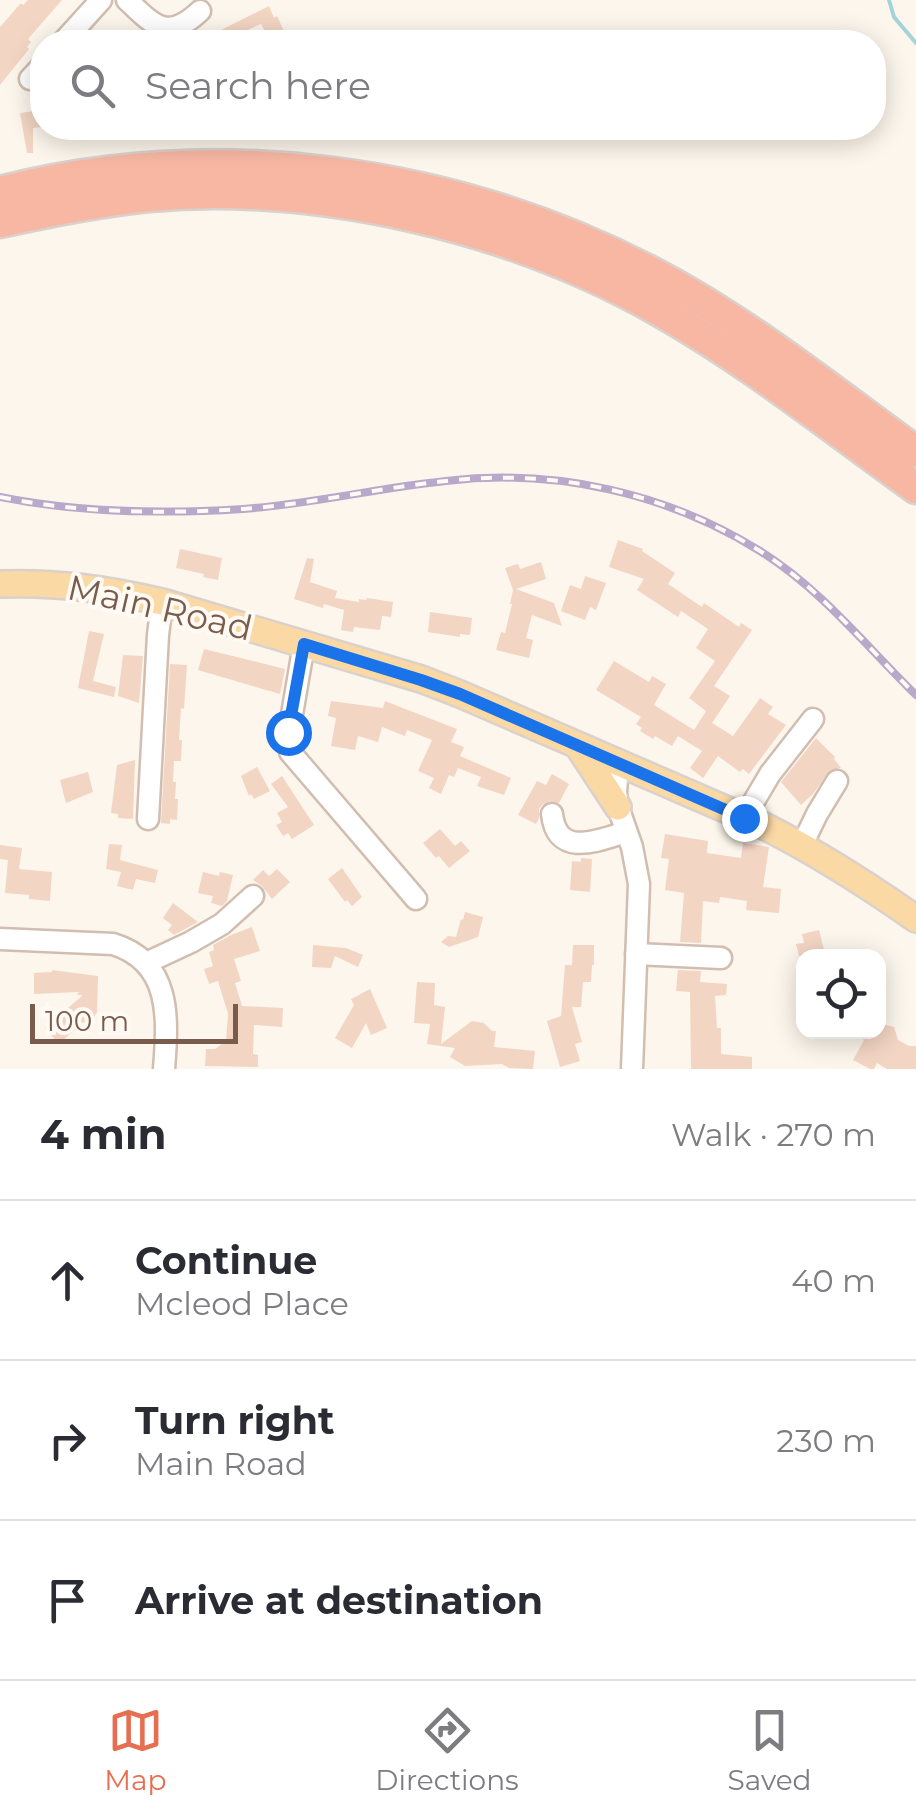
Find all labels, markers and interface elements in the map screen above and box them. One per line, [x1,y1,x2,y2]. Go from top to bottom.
search box [30,30,886,140]
icon: search [65,58,120,113]
text: Search here [145,62,371,109]
street label: Main Road [64,565,256,650]
route start [266,710,312,756]
route end [722,796,768,842]
map controls [796,949,886,1039]
button: locate [796,949,886,1039]
scale bar [30,999,238,1044]
text: 100 m [45,1004,129,1038]
text: 4 min [40,1108,167,1160]
text: Walk · 270 m [671,1115,876,1154]
text: Continue [135,1237,317,1284]
icon: ahead [40,1253,95,1308]
text: 40 m [791,1261,876,1300]
text: Mcleod Place [135,1284,349,1323]
text: Turn right [135,1397,334,1444]
icon: right [40,1413,95,1468]
text: 230 m [776,1421,876,1460]
text: Main Road [135,1444,307,1483]
icon: arrive [40,1573,95,1628]
text: Arrive at destination [135,1577,543,1624]
tab: Map [104,1703,167,1797]
tab: Directions [375,1703,519,1797]
tab: Saved [727,1703,812,1797]

